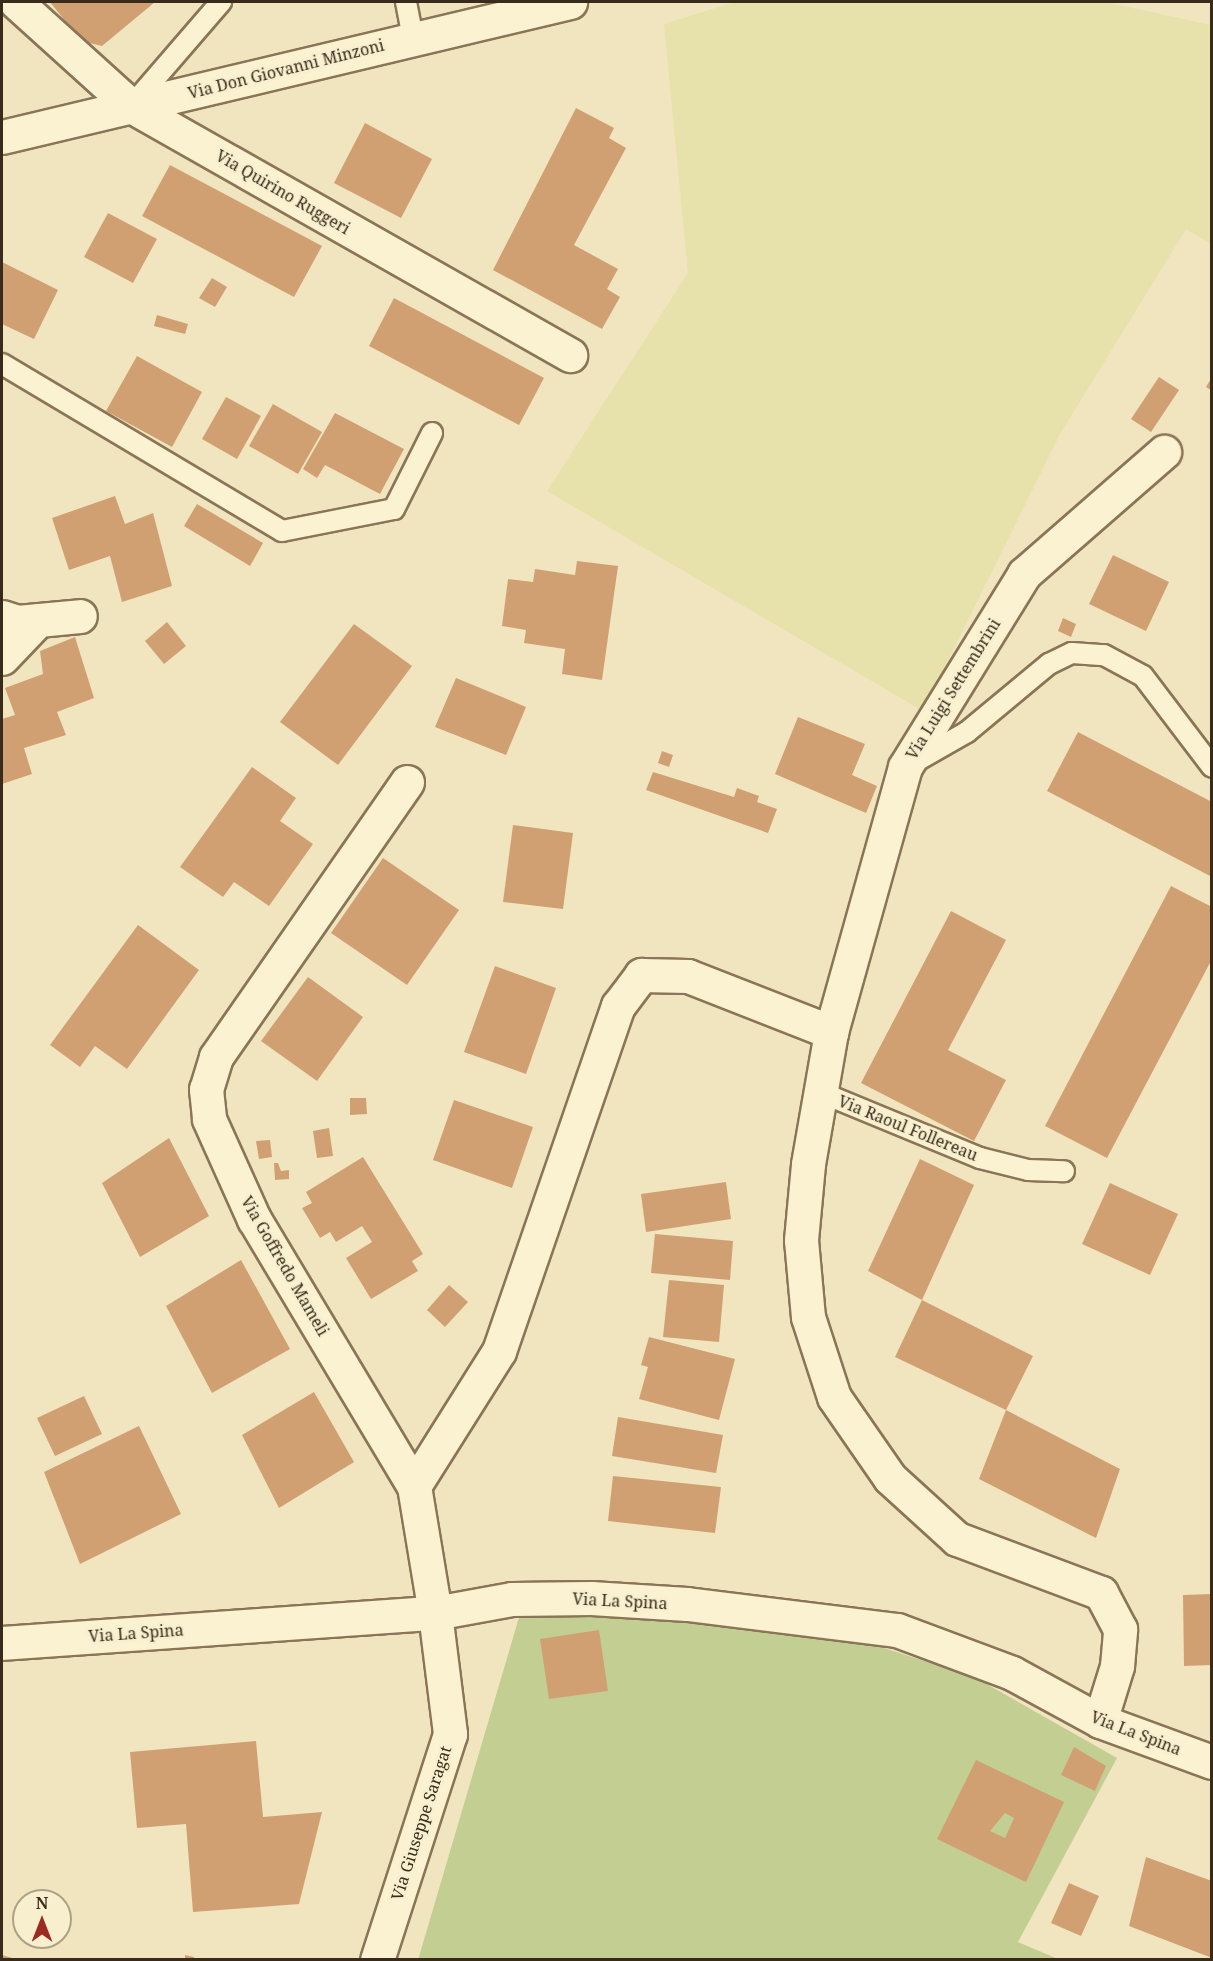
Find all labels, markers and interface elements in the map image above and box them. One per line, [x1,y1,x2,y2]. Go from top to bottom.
street label: Via Don Giovanni Minzoni [186,35,386,103]
street label: Via Quirino Ruggeri [213,146,353,238]
street label: Via Luigi Settembrini [902,615,1004,763]
street label: Via Raoul Follereau [835,1091,981,1165]
street label: Via Goffredo Mameli [237,1193,333,1339]
street label: Via La Spina [572,1589,668,1613]
street label: Via La Spina [88,1620,184,1646]
street label: Via La Spina [1088,1707,1184,1759]
street label: Via Giuseppe Saragat [387,1743,455,1903]
north arrow [12,1889,72,1949]
text: N [36,1892,48,1914]

